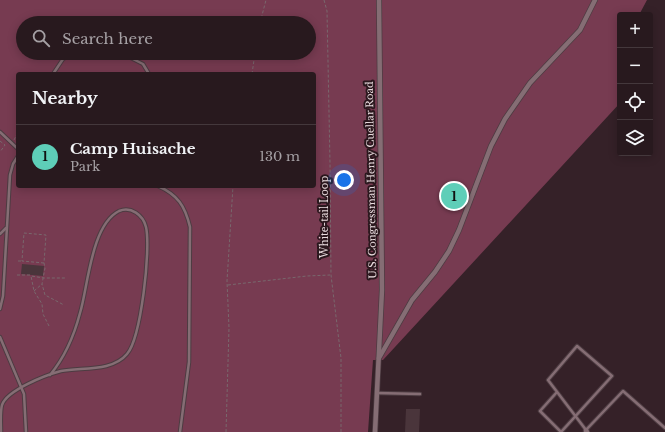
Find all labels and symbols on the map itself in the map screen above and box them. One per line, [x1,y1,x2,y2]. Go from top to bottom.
street label: U.S. Congressman Henry Cuellar Road [363,81,379,279]
your location [334,170,354,190]
street label: White-tail Loop [318,176,331,259]
pin: 1 [441,181,467,211]

